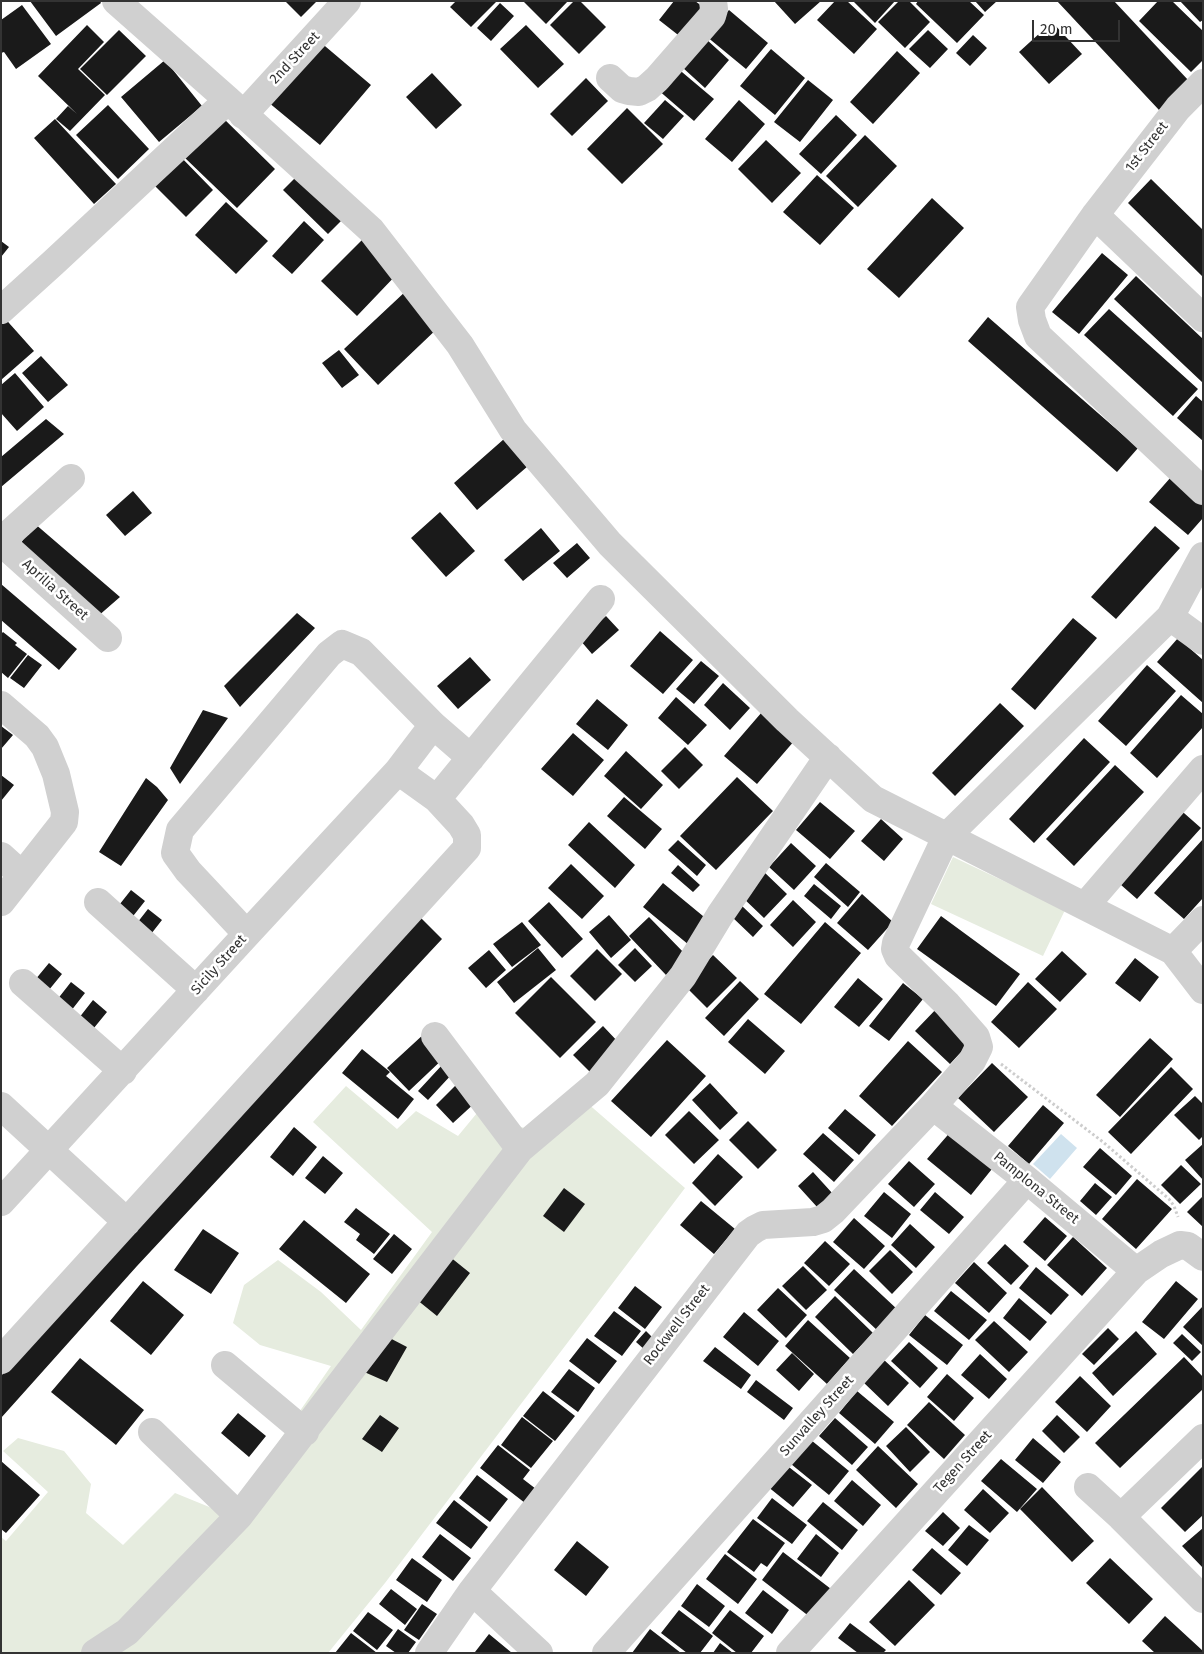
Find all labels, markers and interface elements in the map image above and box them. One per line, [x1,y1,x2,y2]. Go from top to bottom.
scale bar [1034,10,1122,42]
text: 20 m [1040,20,1073,38]
street label: 2nd Street [267,28,323,88]
street label: 1st Street [1122,118,1172,176]
street label: Aprilia Street [19,556,91,624]
street label: Sicily Street [188,932,250,998]
street label: Pamplona Street [990,1148,1082,1228]
street label: Rockwell Street [640,1281,714,1369]
street label: Sunvalley Street [777,1372,857,1460]
street label: Tegen Street [930,1427,996,1497]

